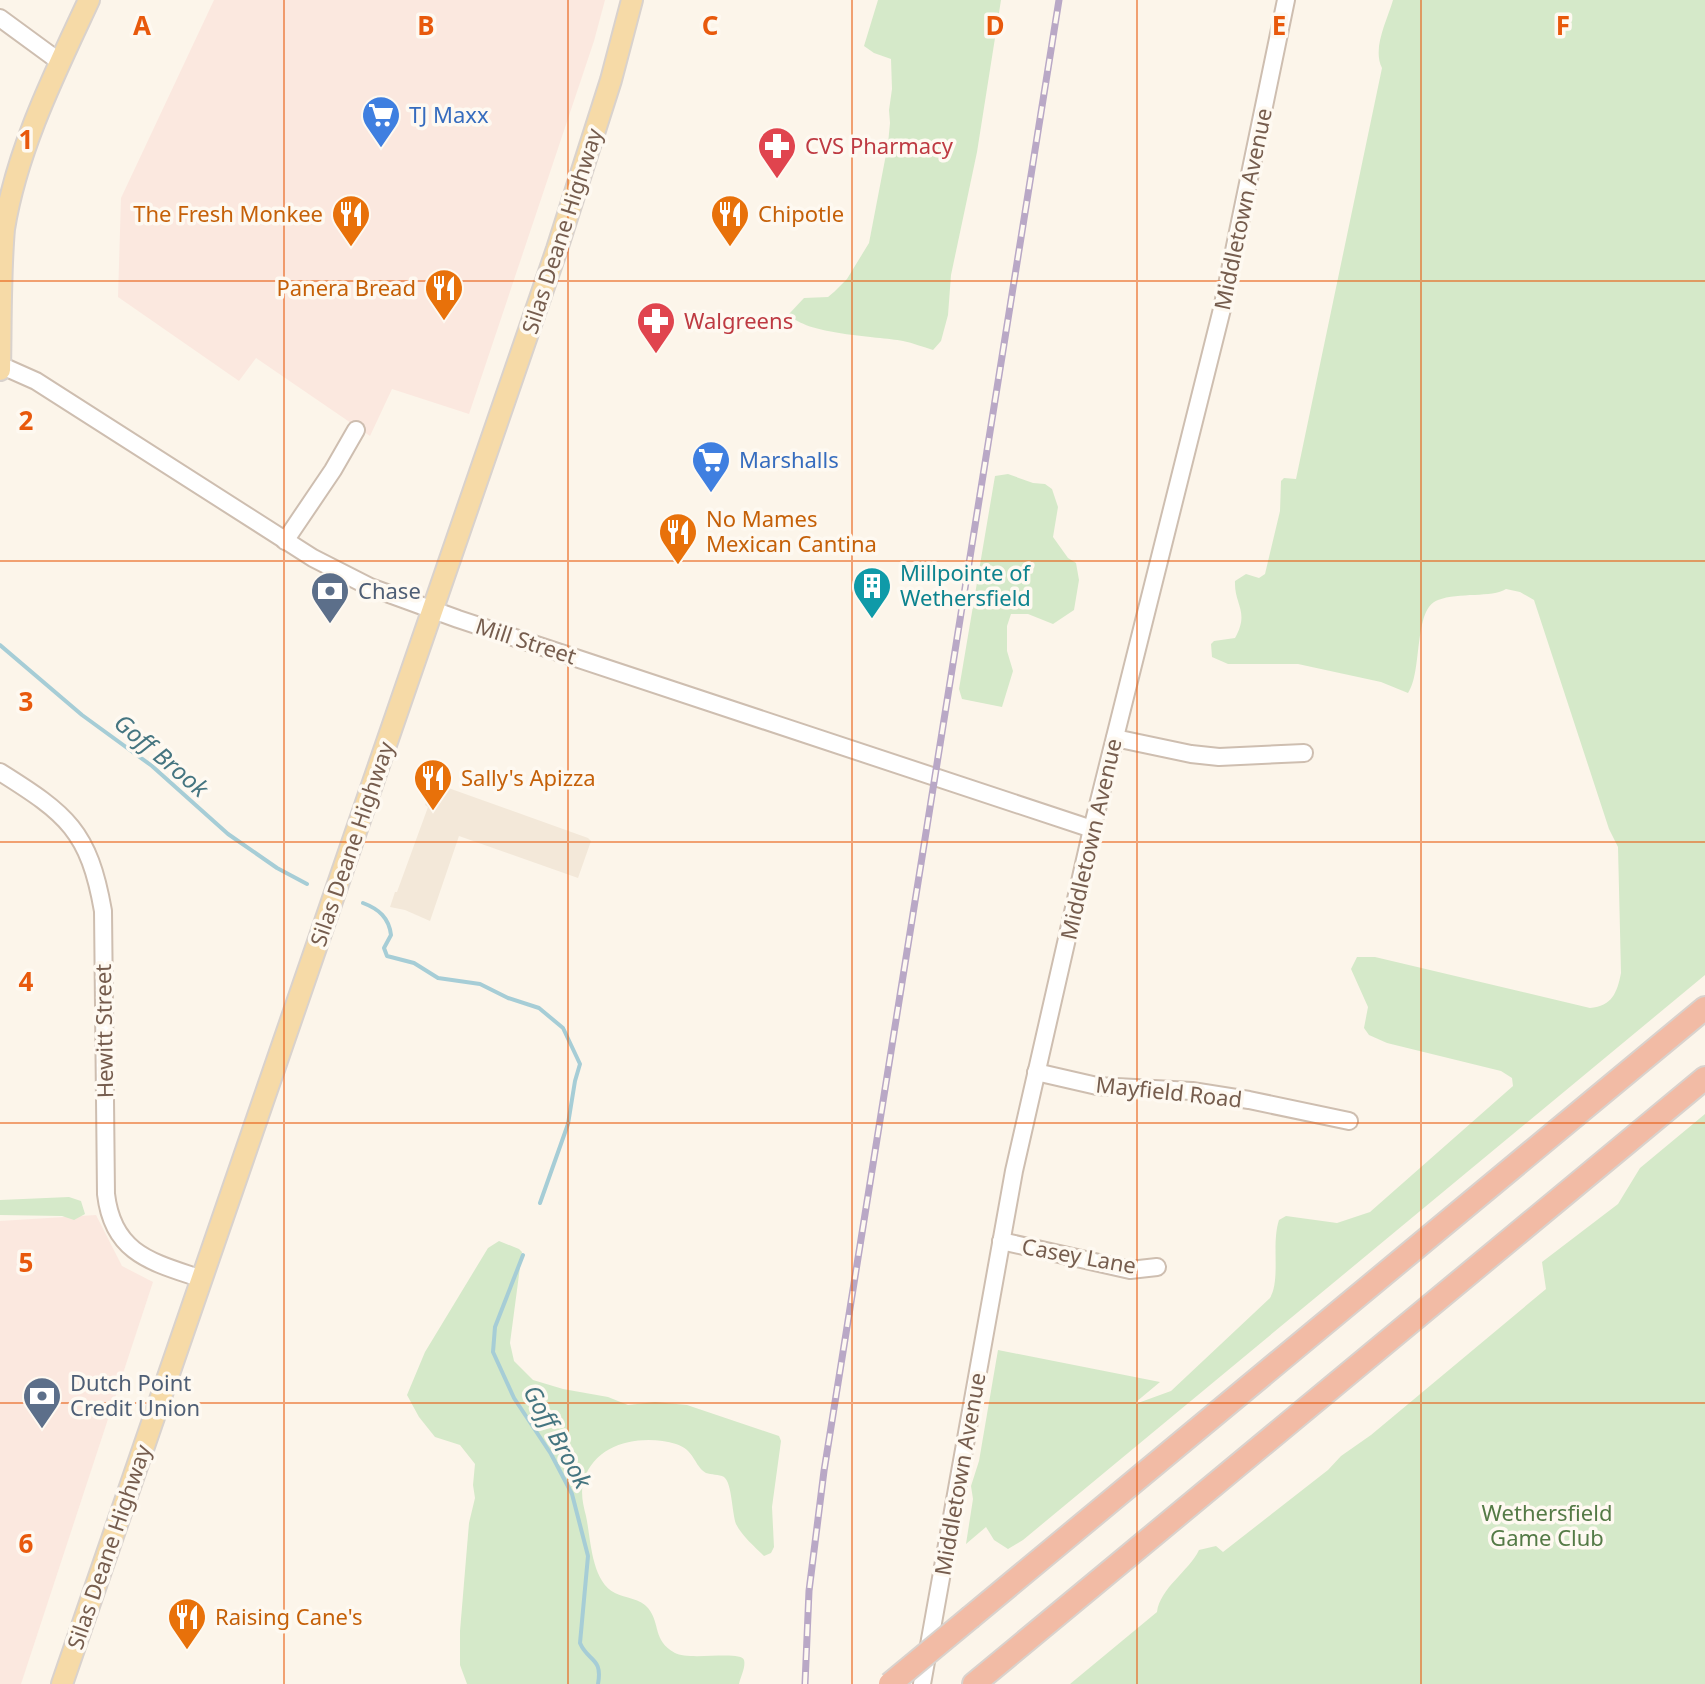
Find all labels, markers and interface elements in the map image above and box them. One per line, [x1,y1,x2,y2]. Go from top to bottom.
text: A [133,7,151,43]
text: B [417,7,435,43]
text: C [702,7,718,43]
text: D [985,7,1005,43]
text: E [1272,7,1286,43]
text: F [1556,7,1570,43]
supermarket icon: TJ Maxx [360,94,402,149]
place label: TJ Maxx [409,99,489,129]
street label: Middletown Avenue [1206,105,1278,312]
text: 1 [19,121,33,157]
street label: Silas Deane Highway [514,123,609,337]
pharmacy icon: CVS Pharmacy [756,125,798,180]
place label: CVS Pharmacy [805,130,954,160]
restaurant icon: The Fresh Monkee [330,193,372,248]
restaurant icon: Chipotle [709,193,751,248]
place label: The Fresh Monkee [133,198,323,228]
place label: Chipotle [758,198,844,228]
restaurant icon: Panera Bread [423,267,465,322]
place label: Panera Bread [276,272,416,302]
pharmacy icon: Walgreens [635,300,677,355]
place label: Walgreens [684,305,793,335]
text: 2 [19,402,34,438]
supermarket icon: Marshalls [690,439,732,494]
place label: Marshalls [739,444,839,474]
place label: No Mames Mexican Cantina [706,503,877,558]
restaurant icon: No Mames Mexican Cantina [657,511,699,566]
place label: Millpointe of Wethersfield [900,557,1031,612]
building icon: Millpointe of Wethersfield [851,565,893,620]
bank icon: Chase [309,570,351,625]
place label: Chase [358,575,421,605]
street label: Mill Street [472,610,581,670]
text: 3 [19,683,33,719]
water label: Goff Brook [108,706,217,805]
street label: Middletown Avenue [1052,735,1128,942]
street label: Silas Deane Highway [302,737,400,950]
restaurant icon: Sally's Apizza [412,757,454,812]
place label: Sally's Apizza [461,762,596,792]
text: 4 [19,963,34,999]
street label: Hewitt Street [87,964,119,1098]
street label: Mayfield Road [1094,1068,1244,1114]
street label: Casey Lane [1020,1230,1139,1280]
text: 5 [19,1244,33,1280]
place label: Dutch Point Credit Union [70,1367,200,1422]
street label: Middletown Avenue [926,1370,992,1578]
bank icon: Dutch Point Credit Union [21,1375,63,1430]
water label: Goff Brook [516,1379,601,1495]
street label: Silas Deane Highway [59,1440,157,1653]
park label: Wethersfield Game Club [1482,1497,1612,1552]
text: 6 [19,1525,34,1561]
restaurant icon: Raising Cane's [166,1596,208,1651]
place label: Raising Cane's [215,1601,363,1631]

